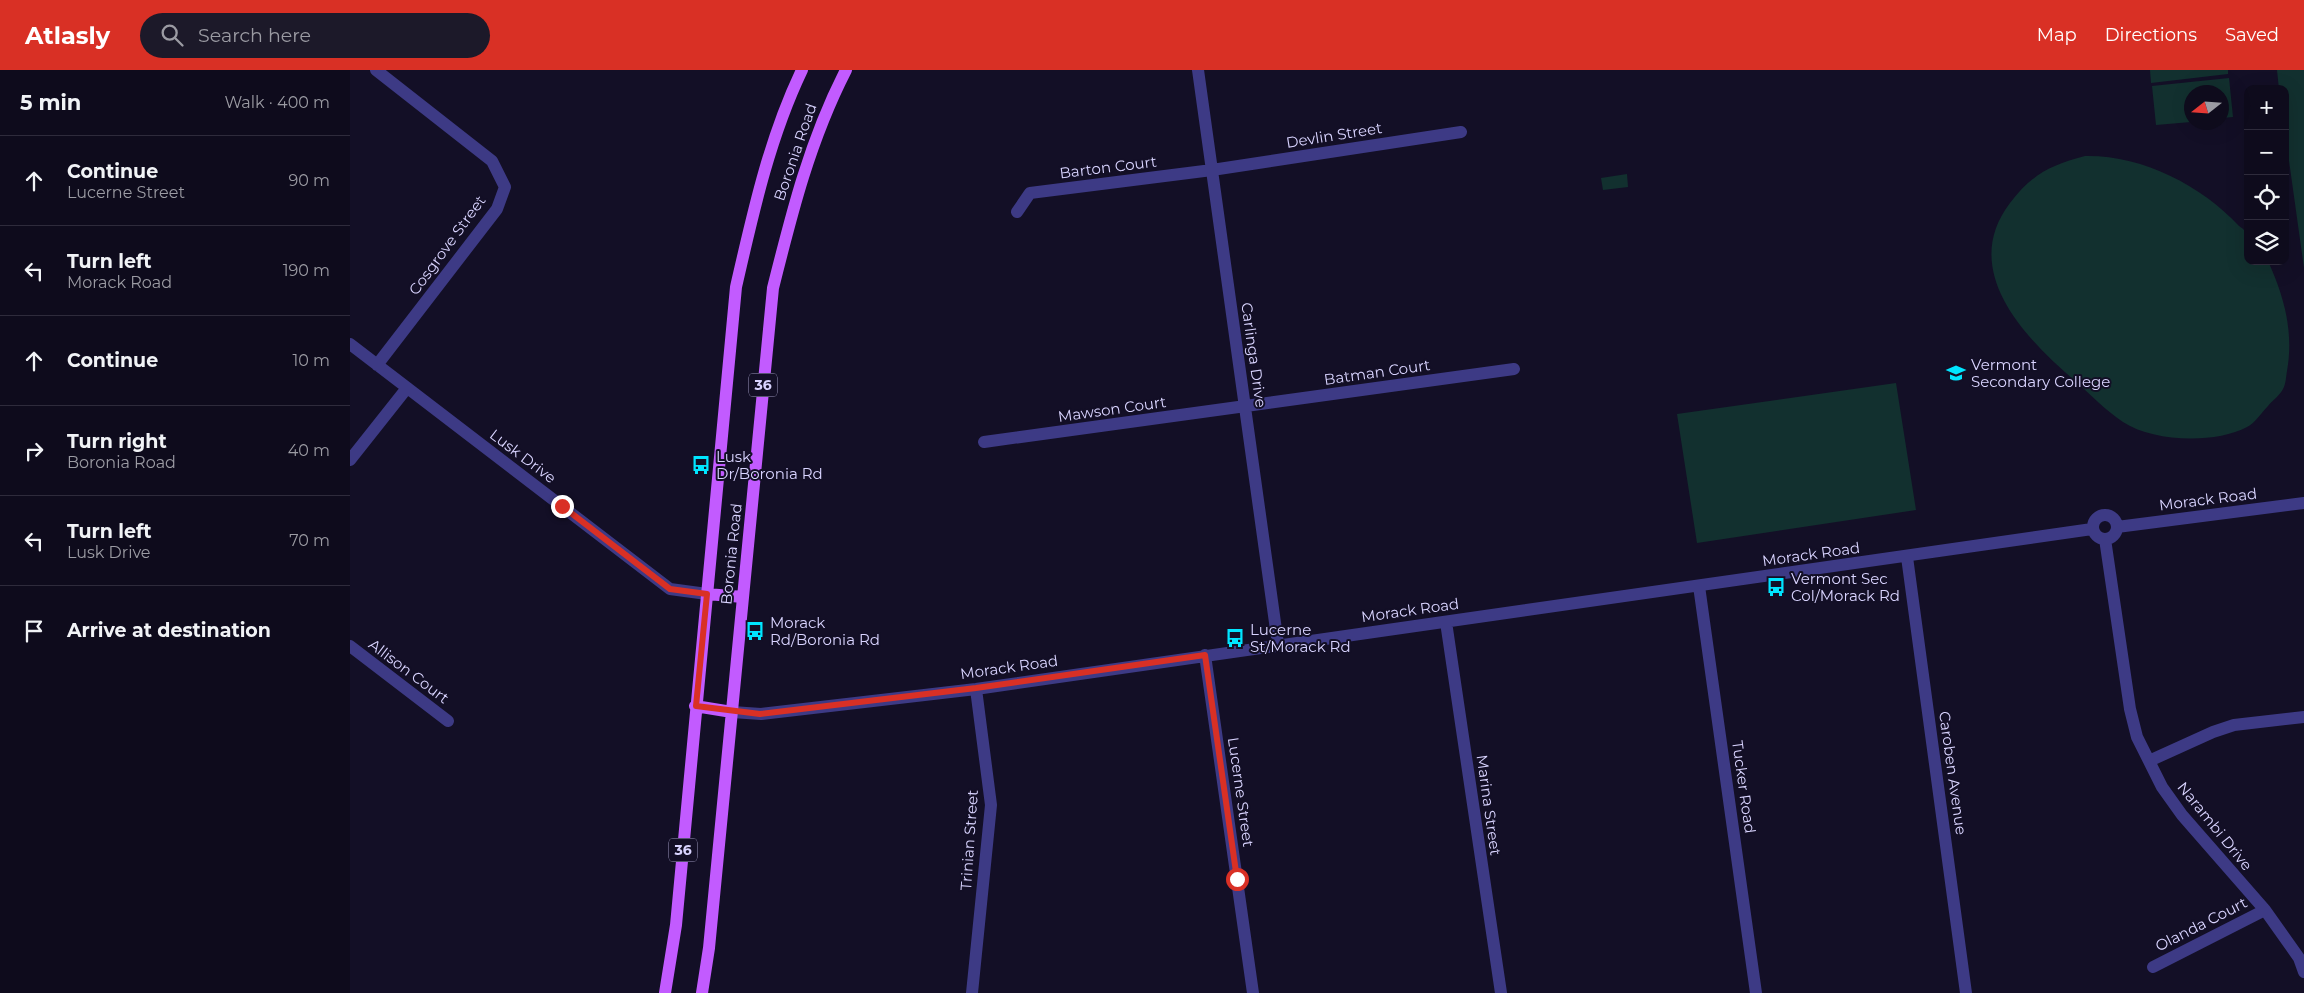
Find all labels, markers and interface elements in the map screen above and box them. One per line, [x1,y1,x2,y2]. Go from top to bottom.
search box [140,13,490,58]
text: Atlasly [25,21,110,50]
icon: search [158,21,186,49]
text: Search here [198,24,311,47]
text: Map [2037,24,2077,46]
text: Directions [2105,24,2197,46]
text: Saved [2225,24,2279,46]
north arrow [2184,85,2229,130]
map controls [2244,85,2289,265]
button: + [2244,85,2289,130]
text: 5 min [20,90,81,115]
text: Walk · 400 m [224,93,330,112]
street label: Boronia Road [769,101,821,203]
street label: Devlin Street [1285,118,1383,152]
button: − [2244,130,2289,175]
street label: Barton Court [1058,152,1158,182]
text: Continue [67,160,158,183]
icon: ahead [20,167,48,195]
text: 90 m [288,171,330,190]
button: locate [2244,175,2289,220]
text: Lucerne Street [67,183,185,202]
street label: Cosgrove Street [404,191,490,299]
button: layers [2244,220,2289,265]
text: Turn left [67,250,152,273]
icon: left [20,257,48,285]
text: 190 m [283,261,330,280]
text: Morack Road [67,273,172,292]
street label: Carlinga Drive [1237,301,1271,409]
icon: ahead [20,347,48,375]
text: Continue [67,349,158,372]
text: 10 m [292,351,330,370]
street label: Batman Court [1323,355,1431,389]
place label: Vermont Secondary College [1971,355,2110,391]
school or university icon: Vermont Secondary College [1945,362,1967,384]
road number: 36 [749,374,777,396]
street label: Mawson Court [1057,392,1167,426]
street label: Lusk Drive [486,425,560,487]
text: Turn right [67,430,167,453]
icon: right [20,437,48,465]
text: 40 m [288,441,330,460]
place label: Lusk Dr/Boronia Rd [716,447,823,483]
text: Boronia Road [67,453,176,472]
bus stop icon: Lusk Dr/Boronia Rd [690,454,712,476]
street label: Morack Road [2158,484,2258,514]
route end [551,495,574,518]
street label: Boronia Road [716,502,746,606]
text: Turn left [67,520,152,543]
icon: left [20,527,48,555]
text: 70 m [289,531,330,550]
street label: Morack Road [1761,538,1861,570]
text: Lusk Drive [67,543,151,562]
place label: Vermont Sec Col/Morack Rd [1791,569,1900,605]
bus stop icon: Vermont Sec Col/Morack Rd [1765,576,1787,598]
street label: Morack Road [1360,594,1460,626]
place label: Morack Rd/Boronia Rd [770,613,880,649]
icon: arrive [20,617,48,645]
text: Arrive at destination [67,619,271,642]
bus stop icon: Morack Rd/Boronia Rd [744,620,766,642]
place label: Lucerne St/Morack Rd [1250,620,1351,656]
bus stop icon: Lucerne St/Morack Rd [1224,627,1246,649]
street label: Allison Court [365,635,453,707]
street label: Morack Road [959,651,1059,683]
street label: Caroben Avenue [1935,710,1971,836]
street label: Lucerne Street [1224,736,1258,848]
street label: Tucker Road [1728,739,1760,835]
street label: Marina Street [1473,753,1505,857]
street label: Narambi Drive [2173,778,2257,874]
street label: Trinian Street [956,789,982,891]
road number: 36 [669,838,697,862]
route start [1226,868,1249,891]
street label: Olanda Court [2152,893,2250,955]

